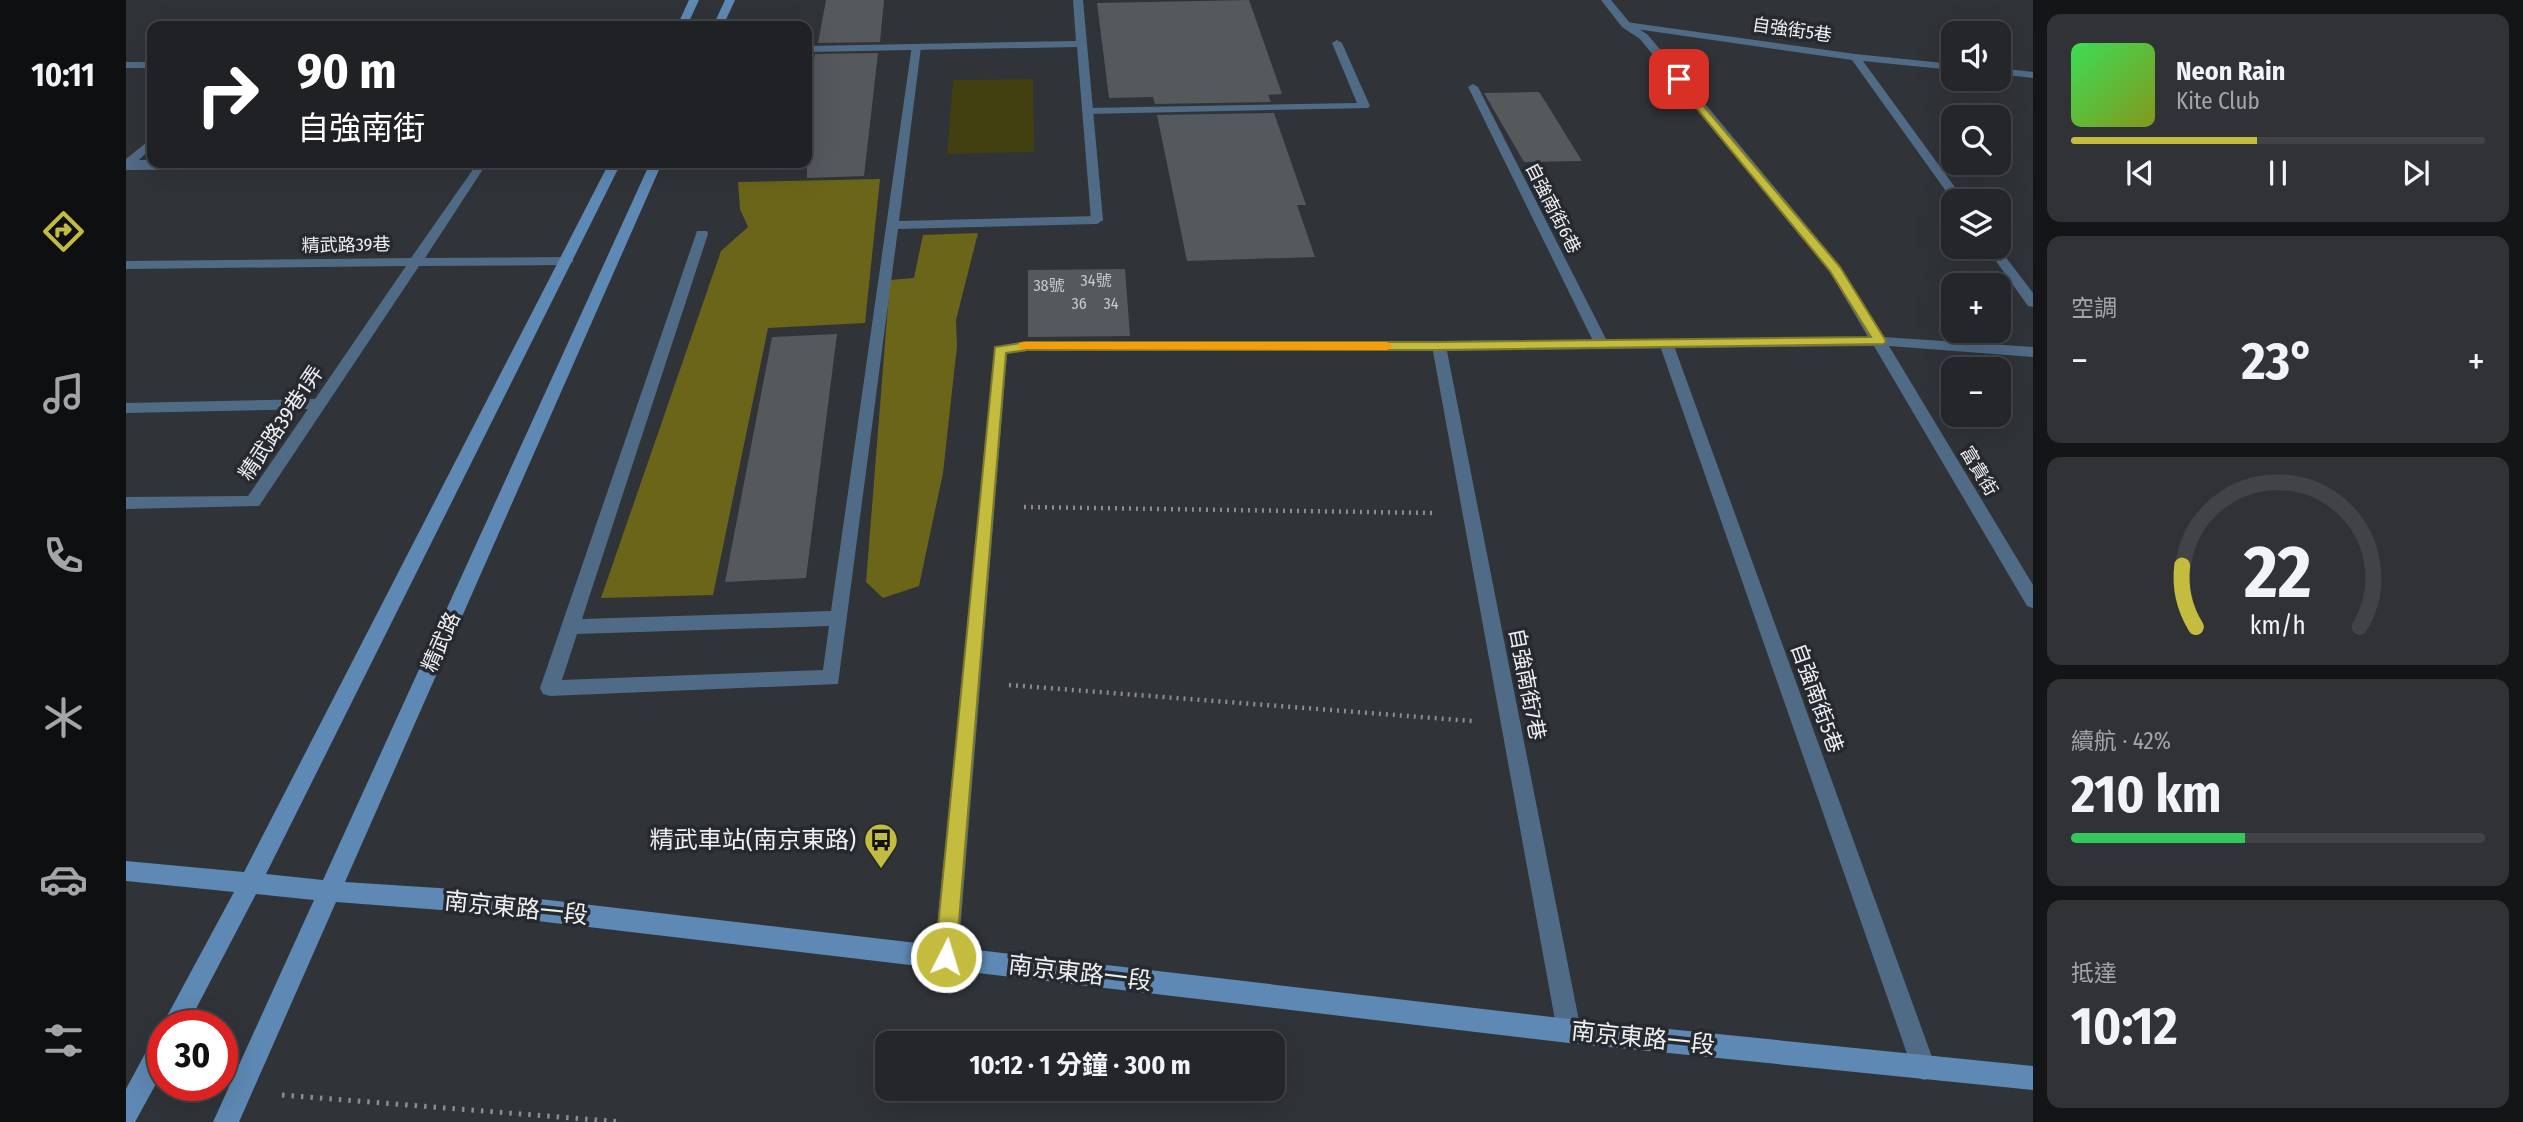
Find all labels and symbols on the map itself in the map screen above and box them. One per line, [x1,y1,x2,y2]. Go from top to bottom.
street label: 自強街5巷 [1751,14,1833,46]
pin [1649,49,1709,109]
street label: 自強南街6巷 [1521,159,1585,257]
street label: 精武路39巷 [301,233,391,257]
house number: 34號 [1081,271,1111,290]
house number: 38號 [1033,276,1065,295]
house number: 36 [1071,294,1087,313]
house number: 34 [1104,294,1119,313]
street label: 精武路39巷1弄 [233,361,329,485]
street label: 富貴街 [1956,442,2002,500]
street label: 精武路 [416,608,466,676]
street label: 自強南街7巷 [1503,626,1551,742]
street label: 自強南街5巷 [1785,640,1849,756]
bus stop icon: 精武車站(南京東路) [862,821,900,870]
place label: 精武車站(南京東路) [650,826,856,854]
street label: 南京東路一段 [443,887,589,929]
position arrow [909,920,983,994]
street label: 南京東路一段 [1007,950,1153,996]
speed limit sign: 30 [147,1010,238,1101]
street label: 南京東路一段 [1570,1017,1716,1059]

